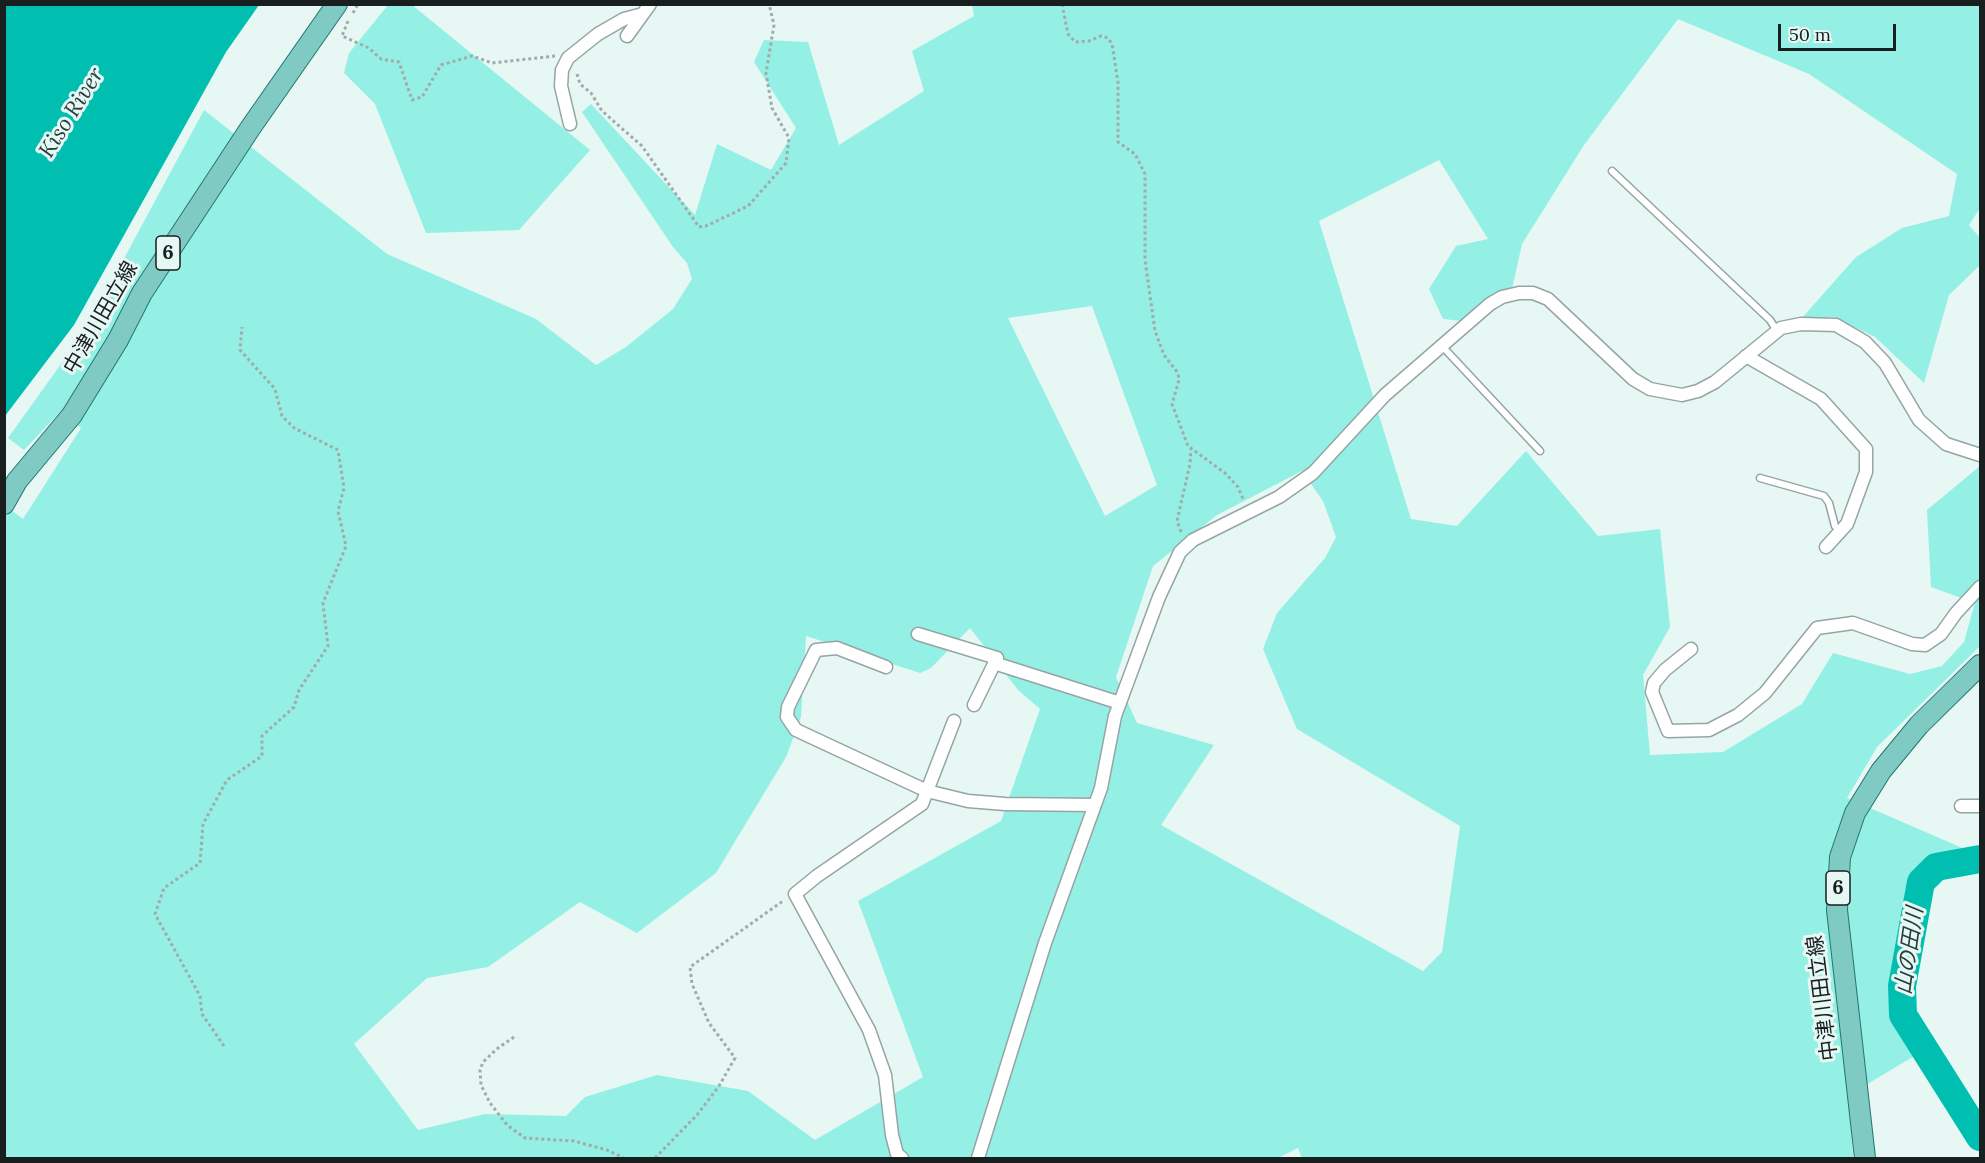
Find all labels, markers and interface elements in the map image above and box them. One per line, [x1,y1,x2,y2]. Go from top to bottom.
scale bar [1781,12,1900,50]
text: 50 m [1789,23,1831,46]
water label: Kiso River [34,63,110,163]
road number: 6 [156,236,180,270]
street label: 中津川田立線 [59,257,143,379]
road number: 6 [1826,871,1850,905]
water label: 山の田川 [1891,906,1929,996]
street label: 中津川田立線 [1803,934,1843,1062]

